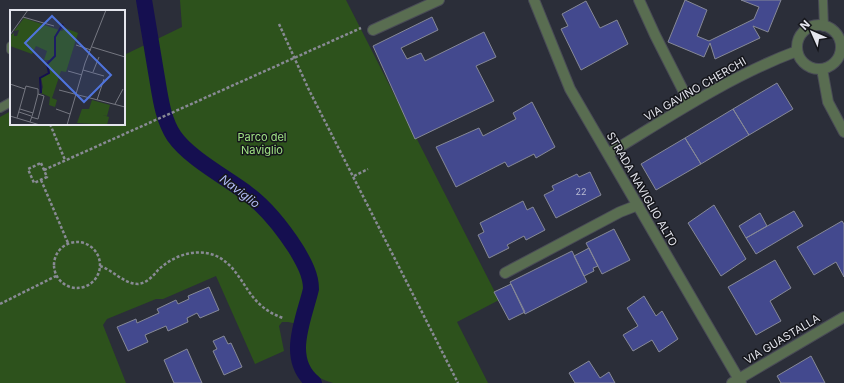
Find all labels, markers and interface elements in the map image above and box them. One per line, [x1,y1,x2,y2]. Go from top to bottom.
inset map [10,10,125,125]
north arrow [792,12,832,52]
text: N [797,17,813,33]
street label: VIA GAVINO CHERCHI [642,54,748,124]
street label: STRADA NAVIGLIO ALTO [604,129,680,249]
park label: Parco del Naviglio [238,130,286,157]
water label: Naviglio [217,171,263,211]
house number: 22 [576,186,586,197]
street label: VIA GUASTALLA [742,311,823,367]

